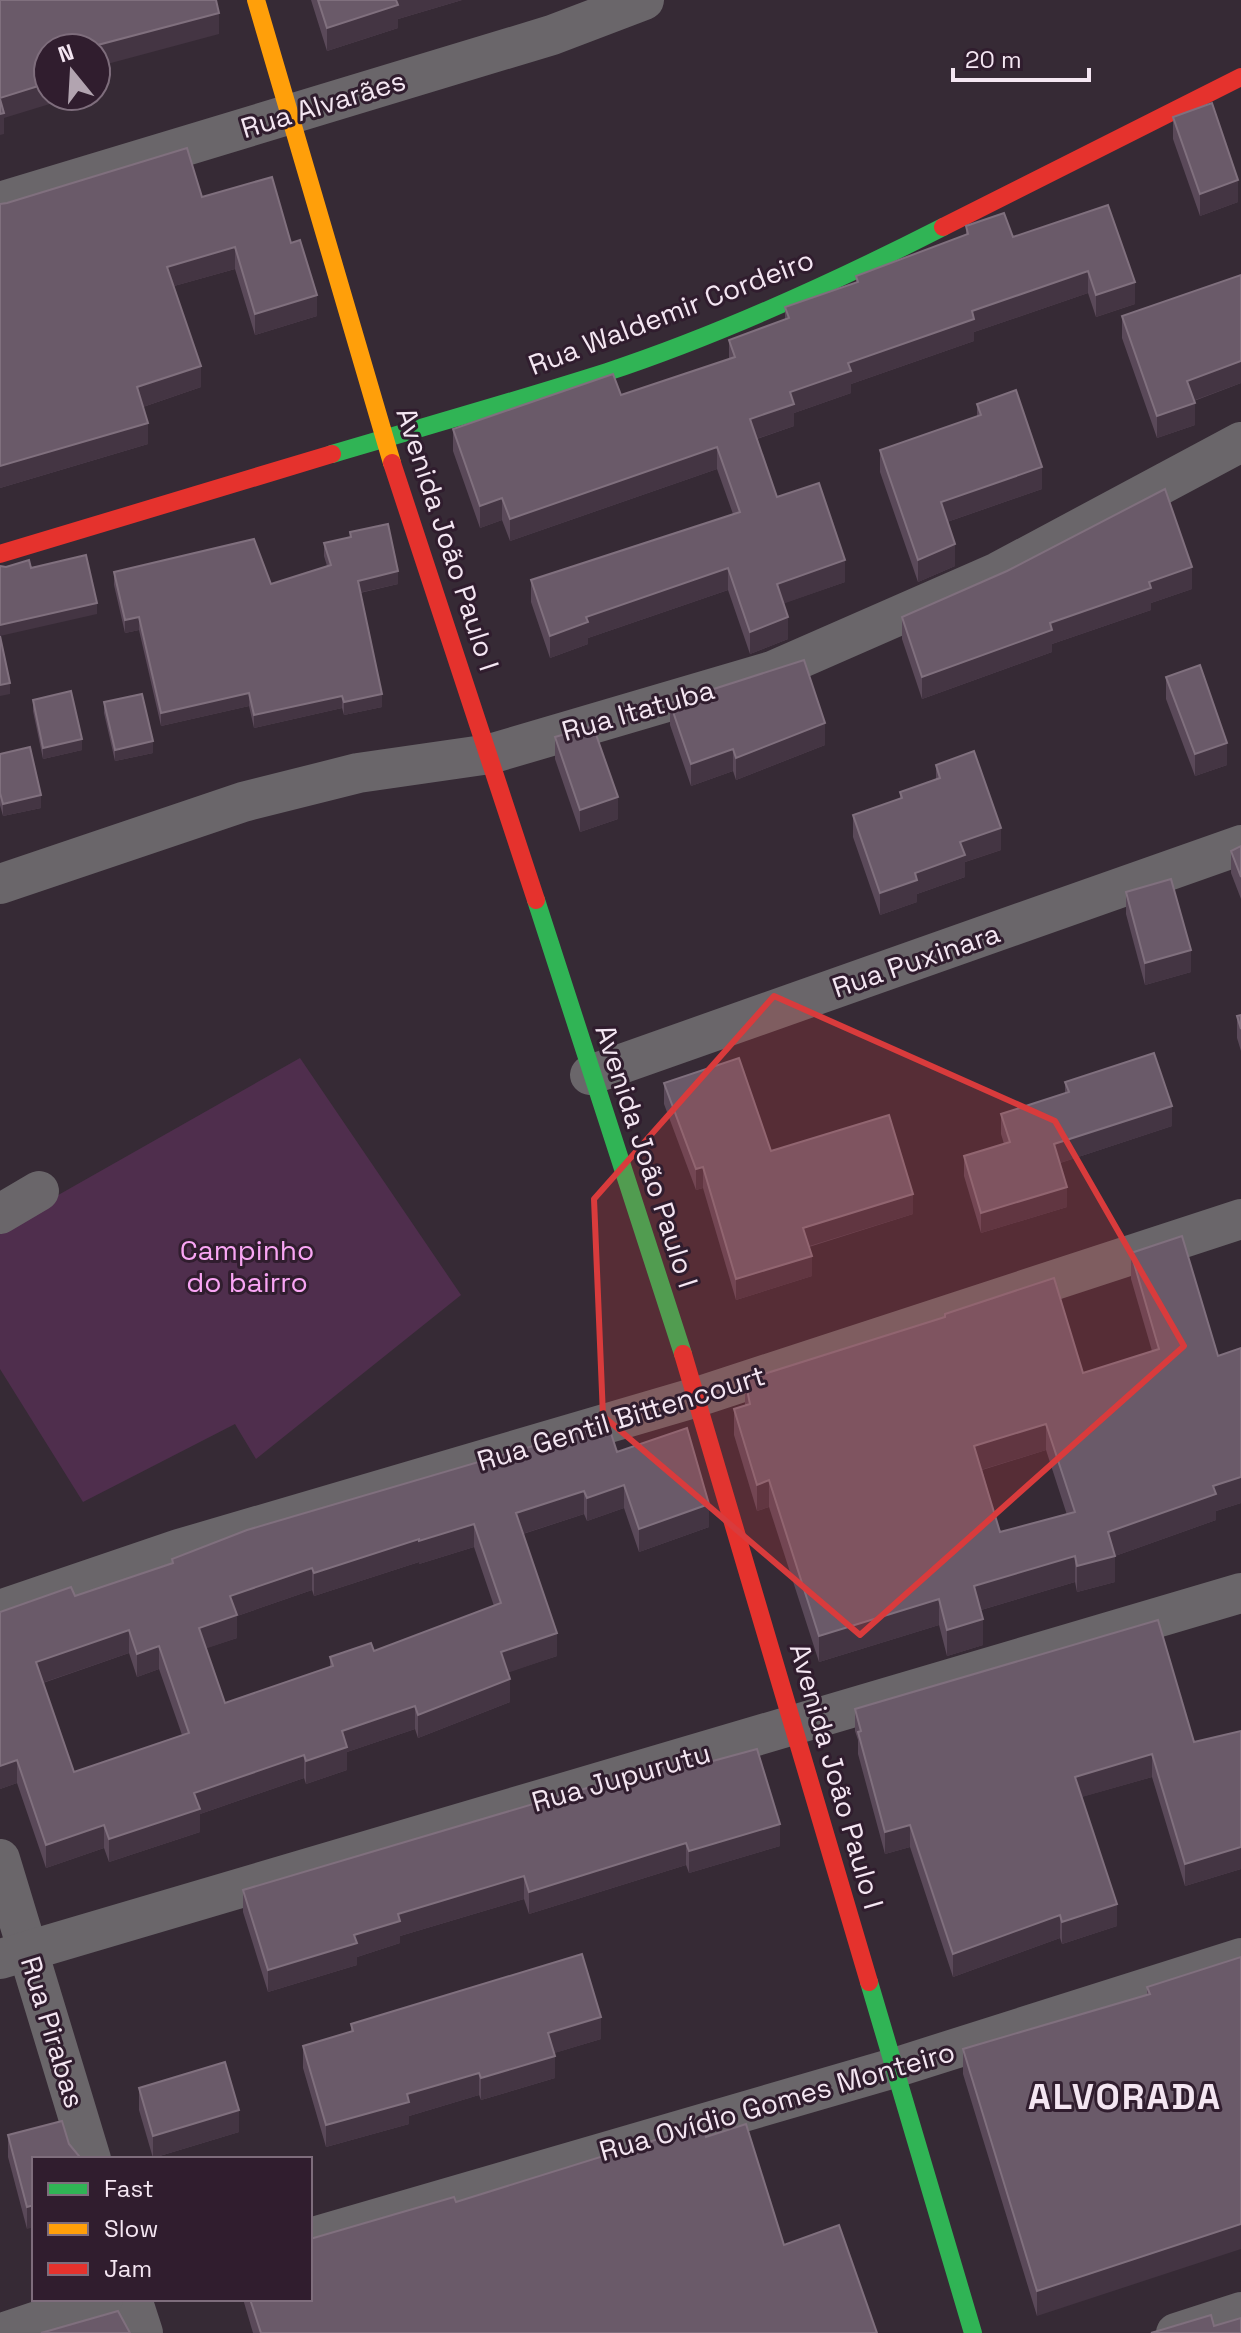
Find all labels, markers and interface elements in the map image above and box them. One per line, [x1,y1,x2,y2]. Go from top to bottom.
north arrow [32,32,112,112]
scale bar [953,32,1089,82]
text: N [54,37,77,69]
text: 20 m [965,44,1022,75]
street label: Rua Alvarães [236,62,410,146]
street label: Rua Waldemir Cordeiro [523,241,819,383]
street label: Avenida João Paulo I [388,403,508,675]
street label: Rua Itatuba [558,671,718,749]
street label: Rua Puxinara [827,914,1005,1006]
street label: Avenida João Paulo I [587,1020,707,1292]
park label: Campinho do bairro [180,1232,314,1300]
street label: Rua Gentil Bittencourt [473,1357,769,1479]
street label: Avenida João Paulo I [782,1639,892,1913]
street label: Rua Jupurutu [528,1734,714,1820]
street label: Rua Pirabas [13,1952,93,2112]
street label: Rua Ovídio Gomes Monteiro [595,2033,959,2169]
district label: ALVORADA [1028,2074,1222,2120]
legend [32,2157,312,2301]
text: Fast [104,2173,154,2204]
text: Slow [104,2213,158,2244]
text: Jam [104,2253,152,2284]

